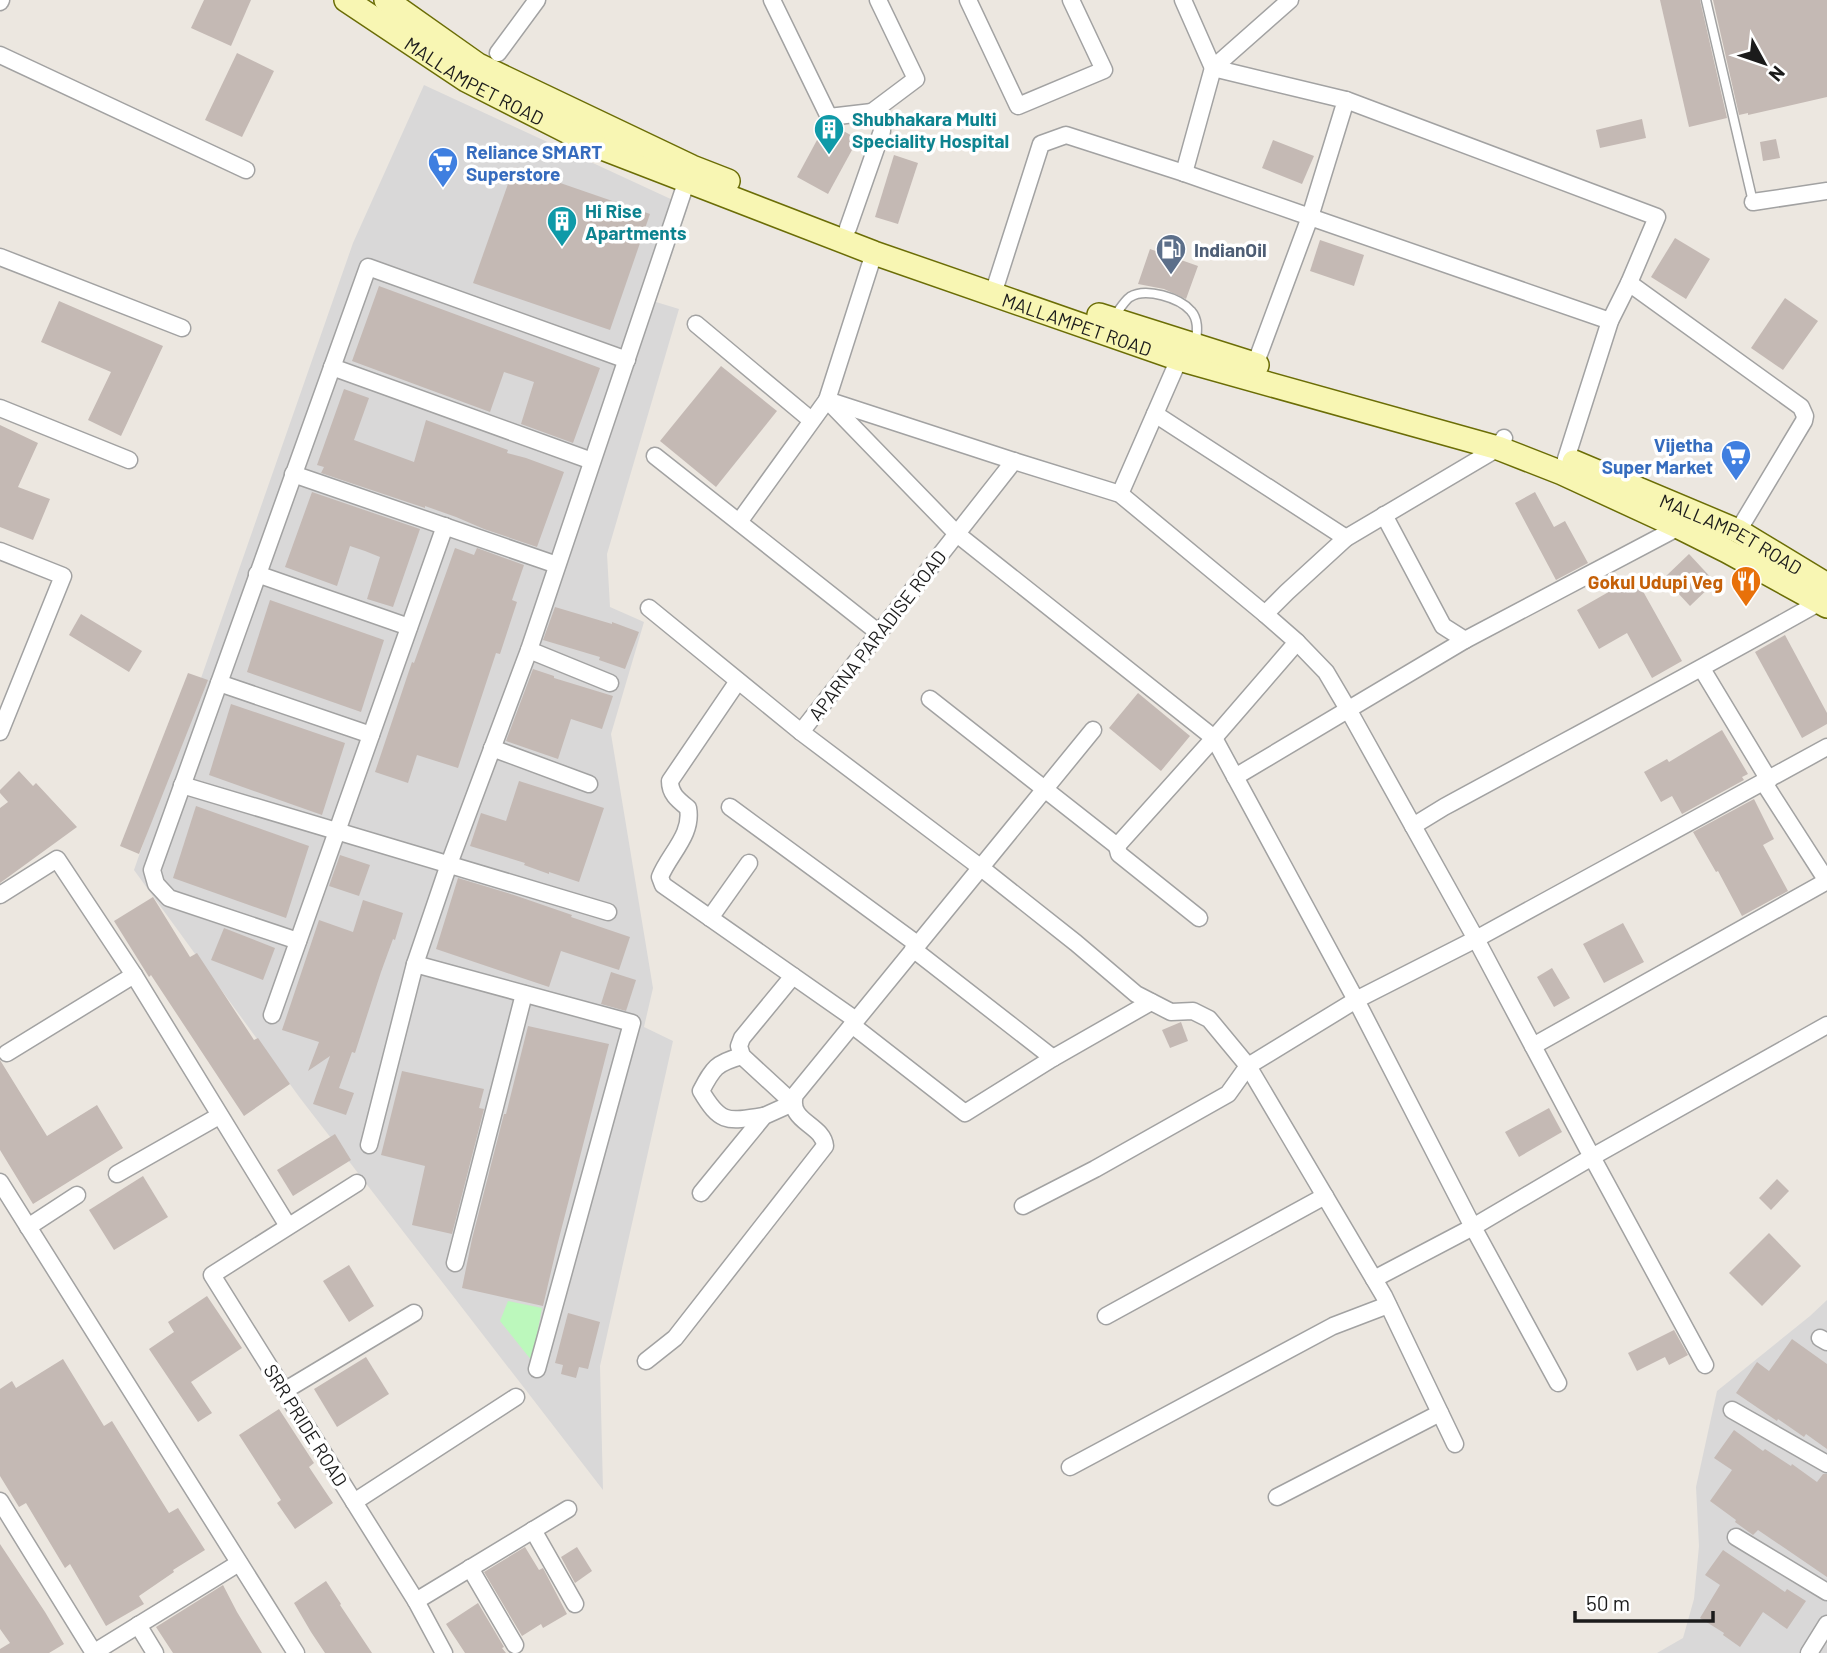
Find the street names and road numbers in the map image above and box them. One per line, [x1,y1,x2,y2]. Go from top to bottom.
street label: MALLAMPET ROAD [401,31,548,129]
street label: MALLAMPET ROAD [999,287,1155,360]
street label: MALLAMPET ROAD [1657,488,1807,579]
street label: APARNA PARADISE ROAD [803,545,951,725]
street label: SRR PRIDE ROAD [259,1360,353,1490]

